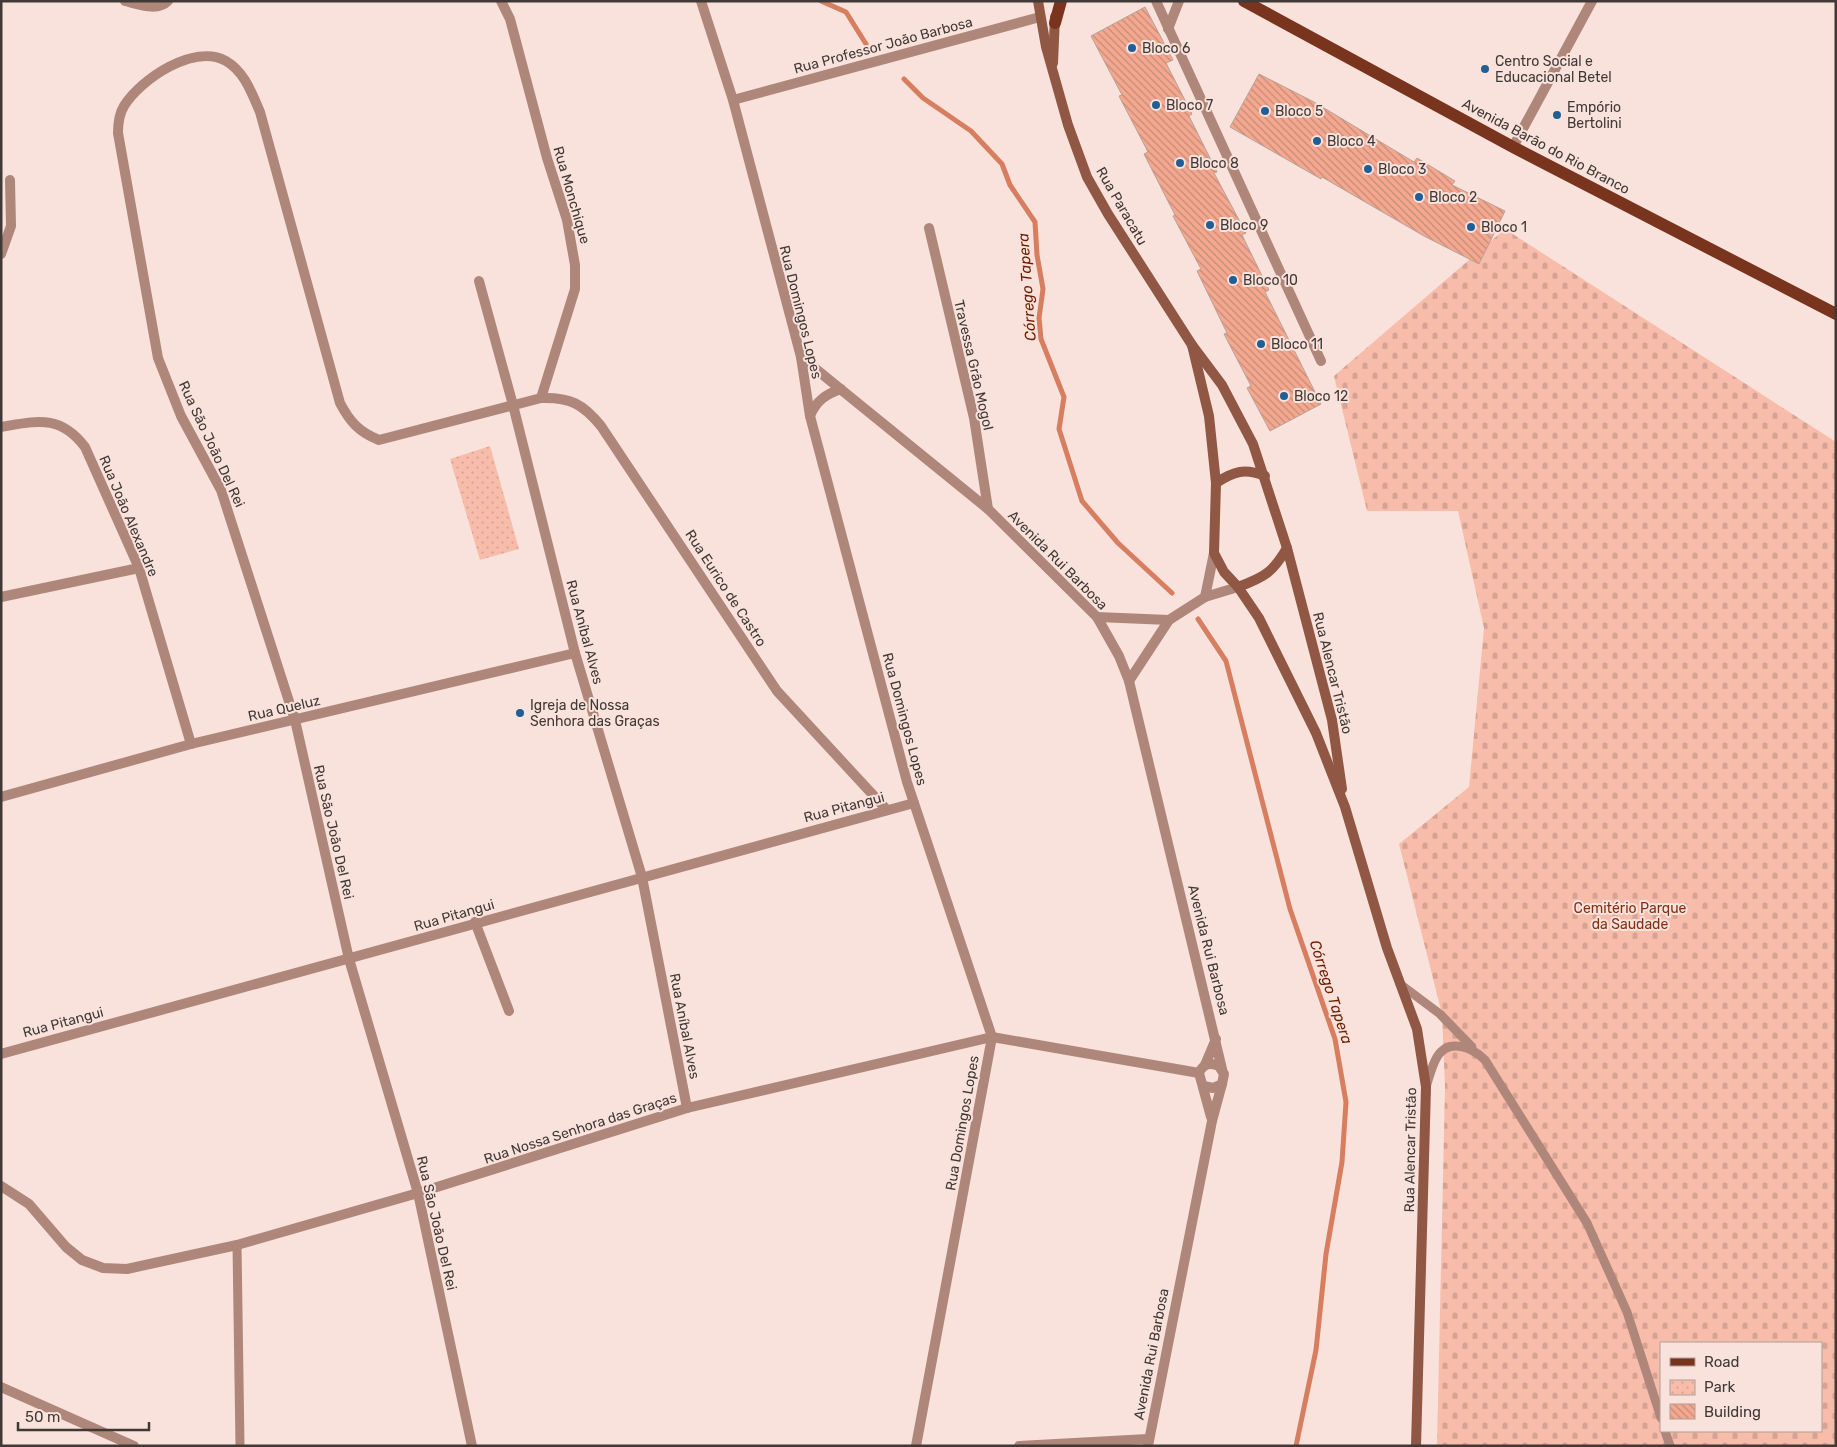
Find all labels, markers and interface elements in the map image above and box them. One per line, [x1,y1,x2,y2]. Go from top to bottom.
street label: Rua Professor João Barbosa [792,13,974,78]
place label: Bloco 6 [1142,40,1190,57]
marker: Bloco 6 [1126,42,1138,54]
place label: Centro Social e Educacional Betel [1495,53,1612,86]
marker: Centro Social e Educacional Betel [1479,63,1491,75]
street label: Avenida Barão do Rio Branco [1459,95,1633,198]
place label: Bloco 7 [1166,97,1213,114]
marker: Bloco 7 [1150,99,1162,111]
place label: Empório Bertolini [1567,99,1622,132]
place label: Bloco 5 [1275,103,1323,120]
marker: Bloco 5 [1259,105,1271,117]
marker: Empório Bertolini [1551,109,1563,121]
place label: Bloco 4 [1327,133,1376,150]
marker: Bloco 4 [1311,135,1323,147]
street label: Rua Monchique [549,144,594,246]
place label: Bloco 8 [1190,155,1239,172]
marker: Bloco 8 [1174,157,1186,169]
place label: Bloco 3 [1378,161,1426,178]
marker: Bloco 3 [1362,163,1374,175]
street label: Rua Paracatu [1092,164,1151,248]
place label: Bloco 2 [1429,189,1477,206]
marker: Bloco 2 [1413,191,1425,203]
place label: Bloco 9 [1220,217,1268,234]
marker: Bloco 9 [1204,219,1216,231]
place label: Bloco 1 [1481,219,1527,236]
marker: Bloco 1 [1465,221,1477,233]
water label: Córrego Tapera [1014,232,1040,342]
street label: Rua Domingos Lopes [776,244,825,381]
place label: Bloco 10 [1243,272,1298,289]
marker: Bloco 10 [1227,274,1239,286]
street label: Travessa Grão Mogol [950,298,997,432]
place label: Bloco 11 [1271,336,1323,353]
marker: Bloco 11 [1255,338,1267,350]
street label: Rua São João Del Rei [175,378,248,510]
place label: Bloco 12 [1294,388,1348,405]
marker: Bloco 12 [1278,390,1290,402]
street label: Rua João Alexandre [95,453,162,579]
street label: Avenida Rui Barbosa [1004,507,1111,614]
street label: Rua Eurico de Castro [681,527,770,650]
street label: Rua Aníbal Alves [562,578,607,686]
street label: Rua Alencar Tristão [1309,610,1356,736]
street label: Rua Domingos Lopes [879,651,930,787]
street label: Rua Queluz [246,692,322,725]
place label: Igreja de Nossa Senhora das Graças [530,697,660,730]
marker: Igreja de Nossa Senhora das Graças [514,707,526,719]
street label: Rua São João Del Rei [310,763,357,901]
street label: Rua Pitangui [802,789,886,826]
street label: Avenida Rui Barbosa [1184,883,1233,1017]
street label: Rua Pitangui [412,896,496,935]
park label: Cemitério Parque da Saudade [1574,900,1687,933]
water label: Córrego Tapera [1306,938,1356,1046]
street label: Rua Aníbal Alves [666,972,703,1080]
street label: Rua Pitangui [21,1004,105,1041]
street label: Rua Domingos Lopes [942,1054,983,1192]
street label: Rua Alencar Tristão [1401,1087,1420,1213]
street label: Rua Nossa Senhora das Graças [482,1089,679,1168]
street label: Rua São João Del Rei [413,1154,460,1292]
street label: Avenida Rui Barbosa [1130,1287,1173,1421]
legend [1660,1342,1822,1432]
text: Road [1704,1353,1740,1371]
text: Park [1704,1378,1735,1396]
scale bar [18,1400,149,1432]
text: Building [1704,1403,1761,1421]
text: 50 m [25,1408,60,1426]

